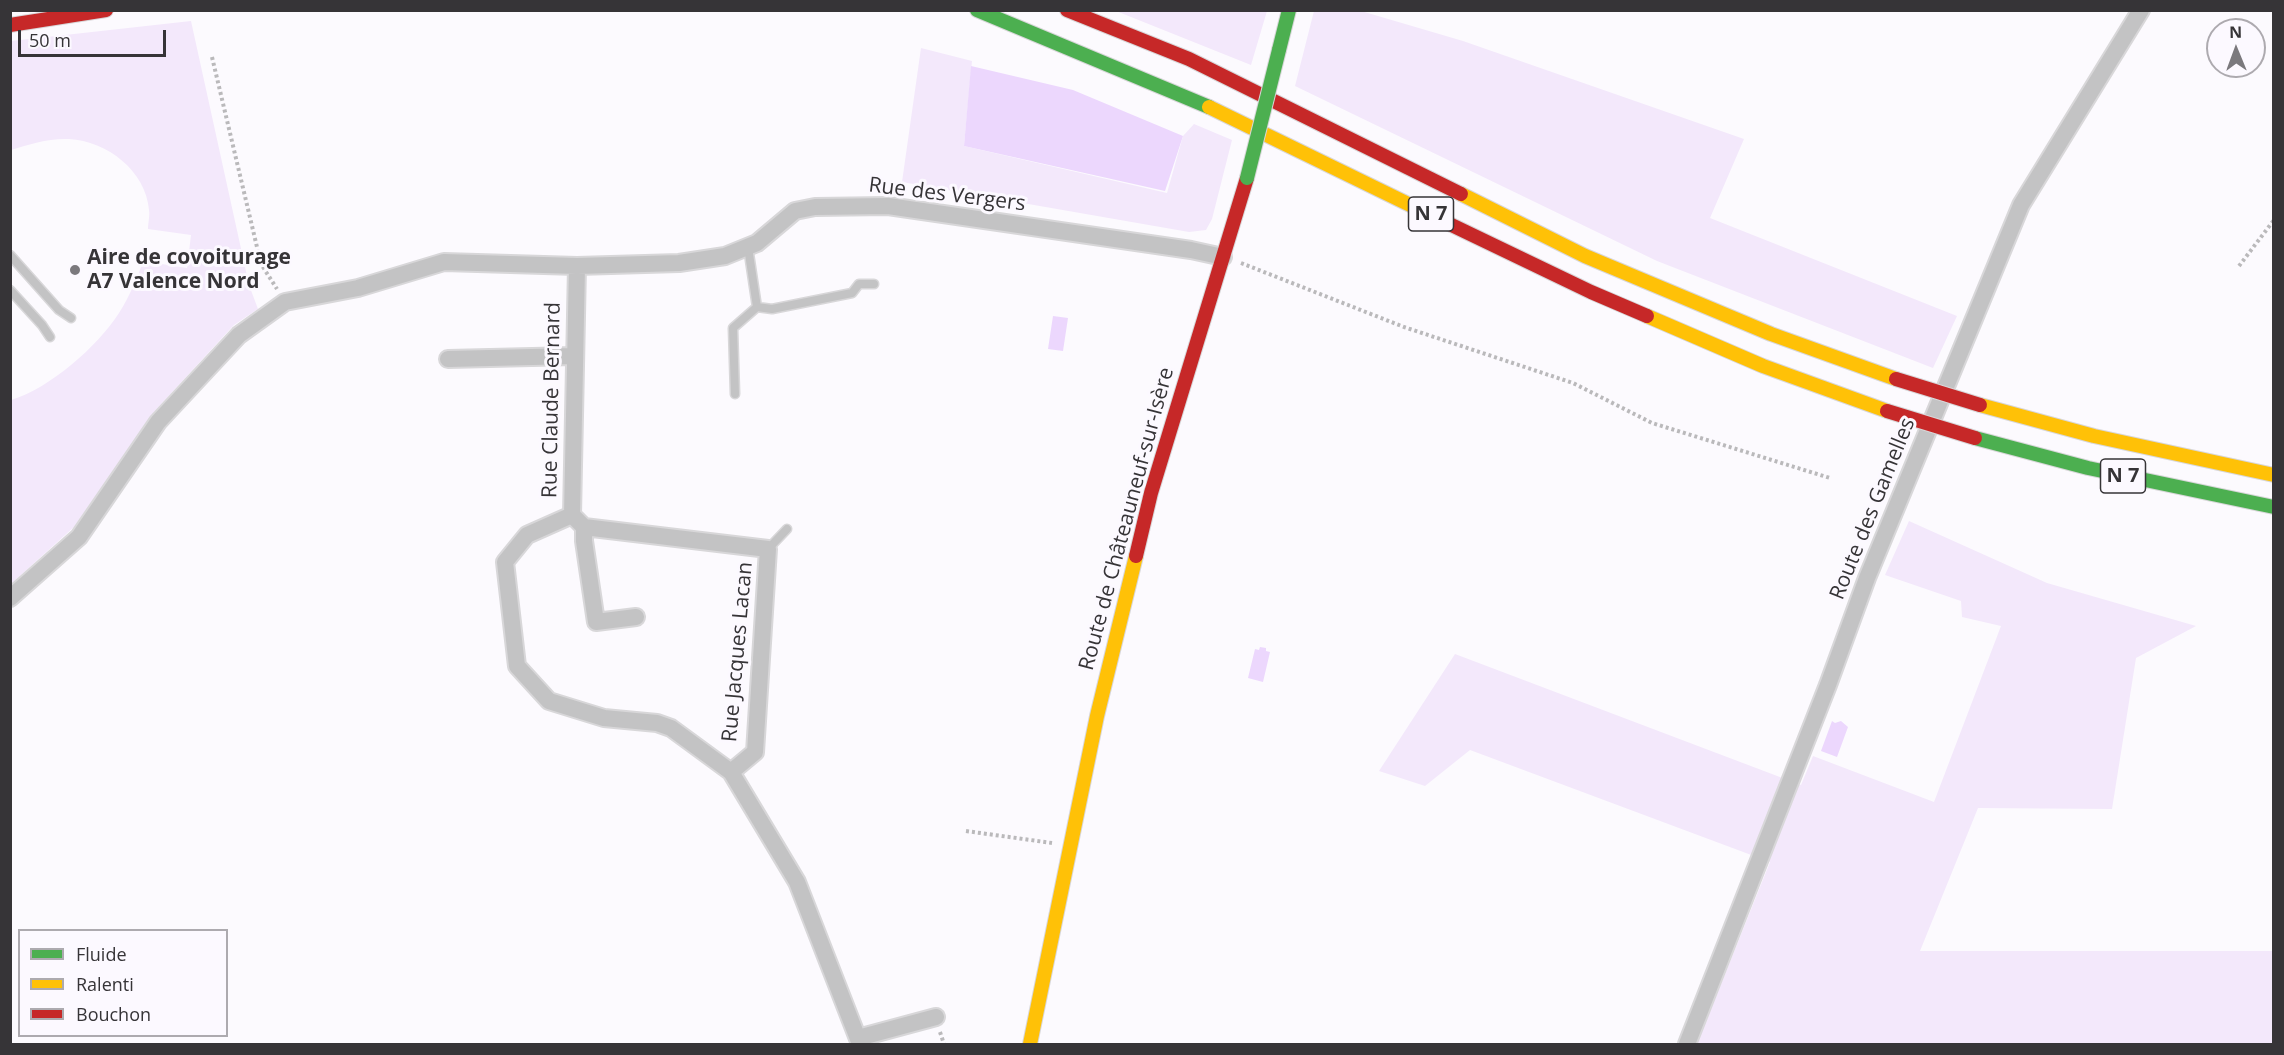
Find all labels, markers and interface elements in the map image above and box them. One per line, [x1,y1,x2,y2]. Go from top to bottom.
scale bar [21,18,170,56]
north arrow [2206,18,2266,78]
text: N [2229,21,2242,43]
text: 50 m [29,28,71,52]
street label: Rue des Vergers [867,173,1027,217]
road number: N 7 [1408,197,1454,231]
place label: Aire de covoiturage A7 Valence Nord [87,245,291,295]
marker: Aire de covoiturage A7 Valence Nord [68,263,82,277]
street label: Rue Claude Bernard [538,302,566,498]
street label: Route de Châteauneuf-sur-Isère [1074,365,1180,673]
street label: Route des Gamelles [1825,414,1921,604]
road number: N 7 [2100,459,2146,493]
street label: Rue Jacques Lacan [718,561,758,743]
legend [18,929,228,1037]
text: Fluide [76,942,127,966]
text: Ralenti [76,972,134,996]
text: Bouchon [76,1002,151,1026]

